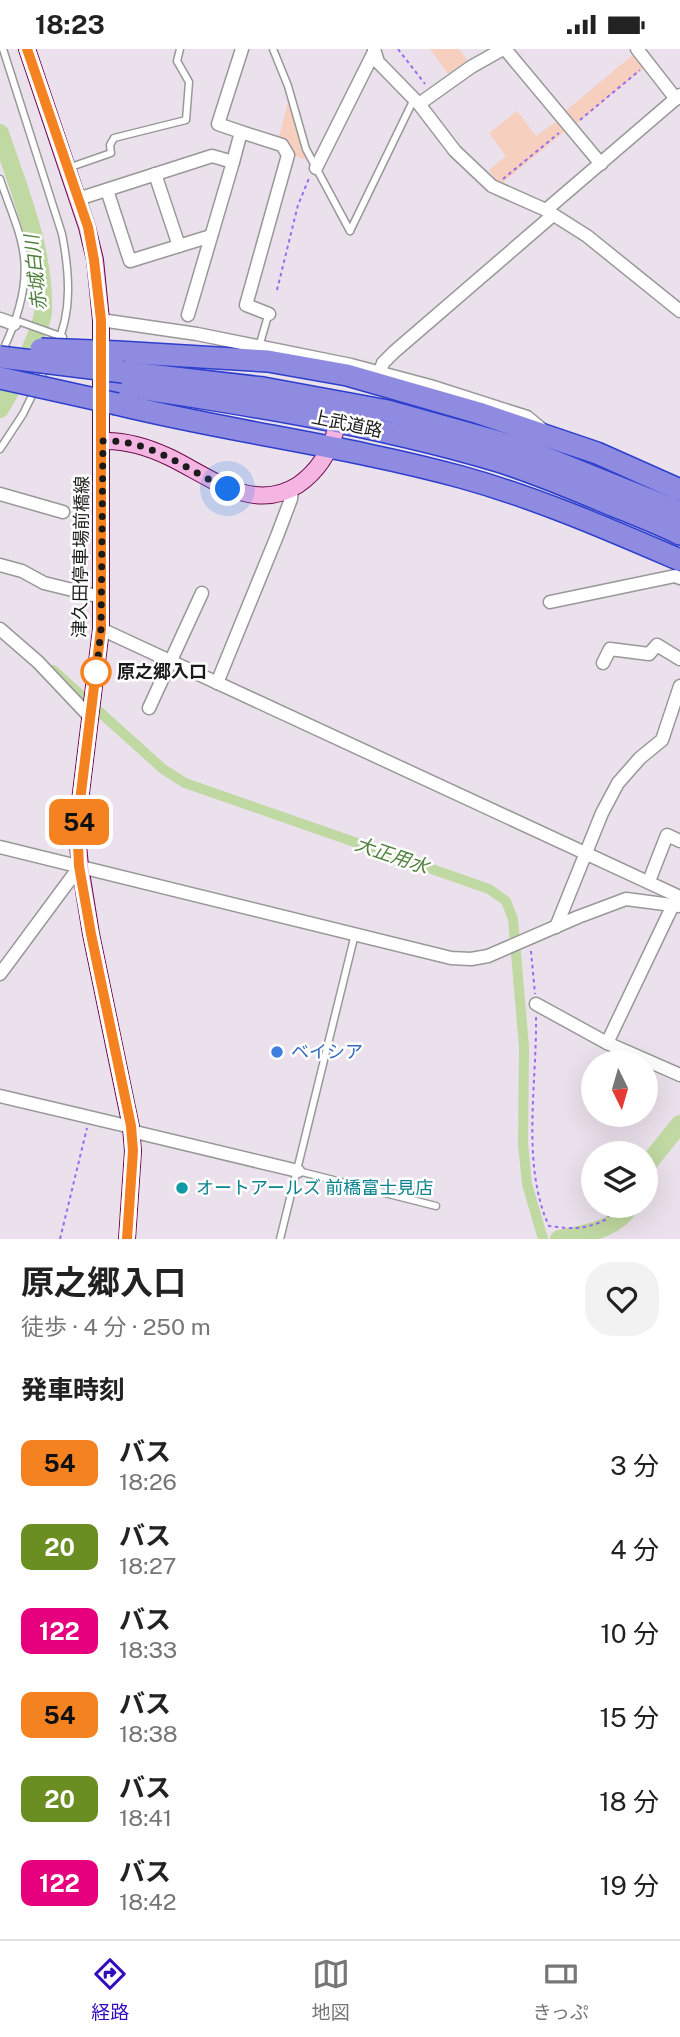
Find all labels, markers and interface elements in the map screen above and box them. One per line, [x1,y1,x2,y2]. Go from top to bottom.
text: 18:23 [35,9,105,40]
water label: 赤城白川 [20,232,50,312]
street label: 上武道路 [310,406,385,441]
your location [210,471,245,506]
street label: 津久田停車場前橋線 [69,476,92,638]
marker: 原之郷入口 [81,657,111,687]
place label: 原之郷入口 [117,661,207,682]
line badge: 54 [48,799,110,845]
text: 54 [63,808,95,836]
water label: 大正用水 [352,832,433,878]
place label: ベイシア [291,1041,363,1062]
marker: ベイシア [269,1044,285,1060]
north arrow [581,1050,658,1127]
map controls [581,1050,658,1218]
button: layers [581,1141,658,1218]
place label: オートアールズ 前橋富士見店 [196,1177,433,1198]
marker: オートアールズ 前橋富士見店 [174,1180,190,1196]
button: heart [585,1262,659,1336]
text: 原之郷入口 [21,1263,186,1301]
text: 徒歩 · 4 分 · 250 m [21,1313,211,1340]
text: 発車時刻 [21,1374,125,1405]
text: バス [119,1436,171,1467]
text: 54 [44,1449,75,1477]
text: 3 分 [610,1450,659,1481]
text: 18:26 [119,1468,177,1495]
text: バス [119,1520,171,1551]
text: 20 [44,1533,75,1561]
text: 4 分 [610,1534,659,1565]
text: 18:27 [119,1552,176,1579]
text: バス [119,1604,171,1635]
text: 122 [39,1617,80,1645]
text: 10 分 [600,1618,659,1649]
text: 18:33 [119,1636,177,1663]
text: バス [119,1688,171,1719]
text: 54 [44,1701,75,1729]
text: 15 分 [599,1702,659,1733]
text: 18:38 [119,1720,178,1747]
text: バス [119,1772,171,1803]
text: 20 [44,1785,75,1813]
text: 18 分 [599,1786,659,1817]
text: 18:41 [119,1804,172,1831]
text: バス [119,1856,171,1887]
text: 122 [39,1869,80,1897]
text: 19 分 [600,1870,659,1901]
text: 18:42 [119,1888,176,1915]
tab: 経路 [91,1955,129,2024]
tab: 地図 [312,1955,350,2024]
tab: きっぷ [532,1955,589,2024]

